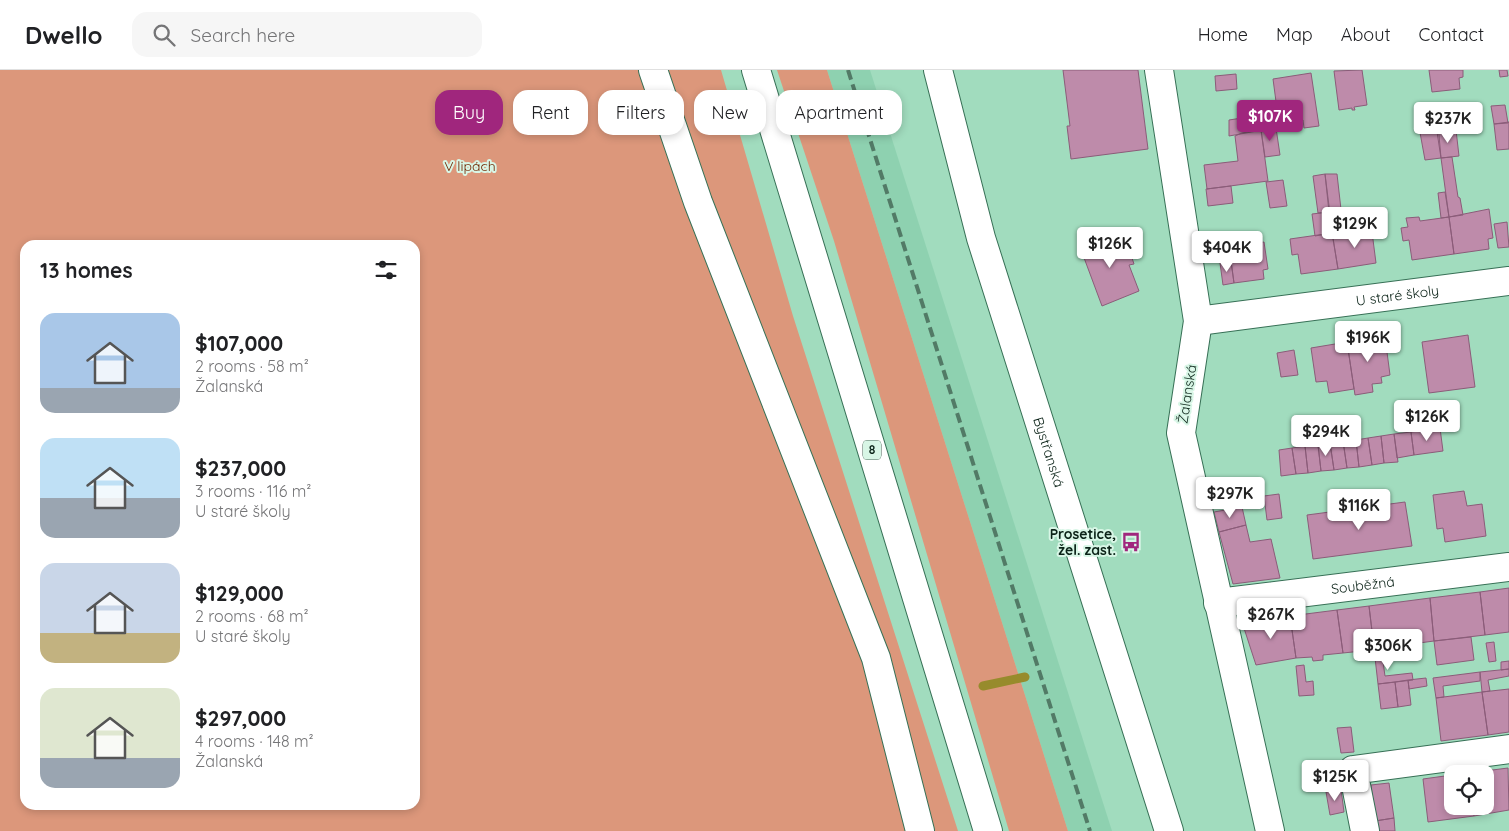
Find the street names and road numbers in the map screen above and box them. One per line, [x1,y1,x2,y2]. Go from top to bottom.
street label: U staré školy [1355,281,1440,310]
street label: Žalanská [1173,363,1201,425]
street label: Bystřanská [1029,415,1068,489]
road number: 8 [863,440,881,460]
street label: Souběžná [1330,572,1396,598]

